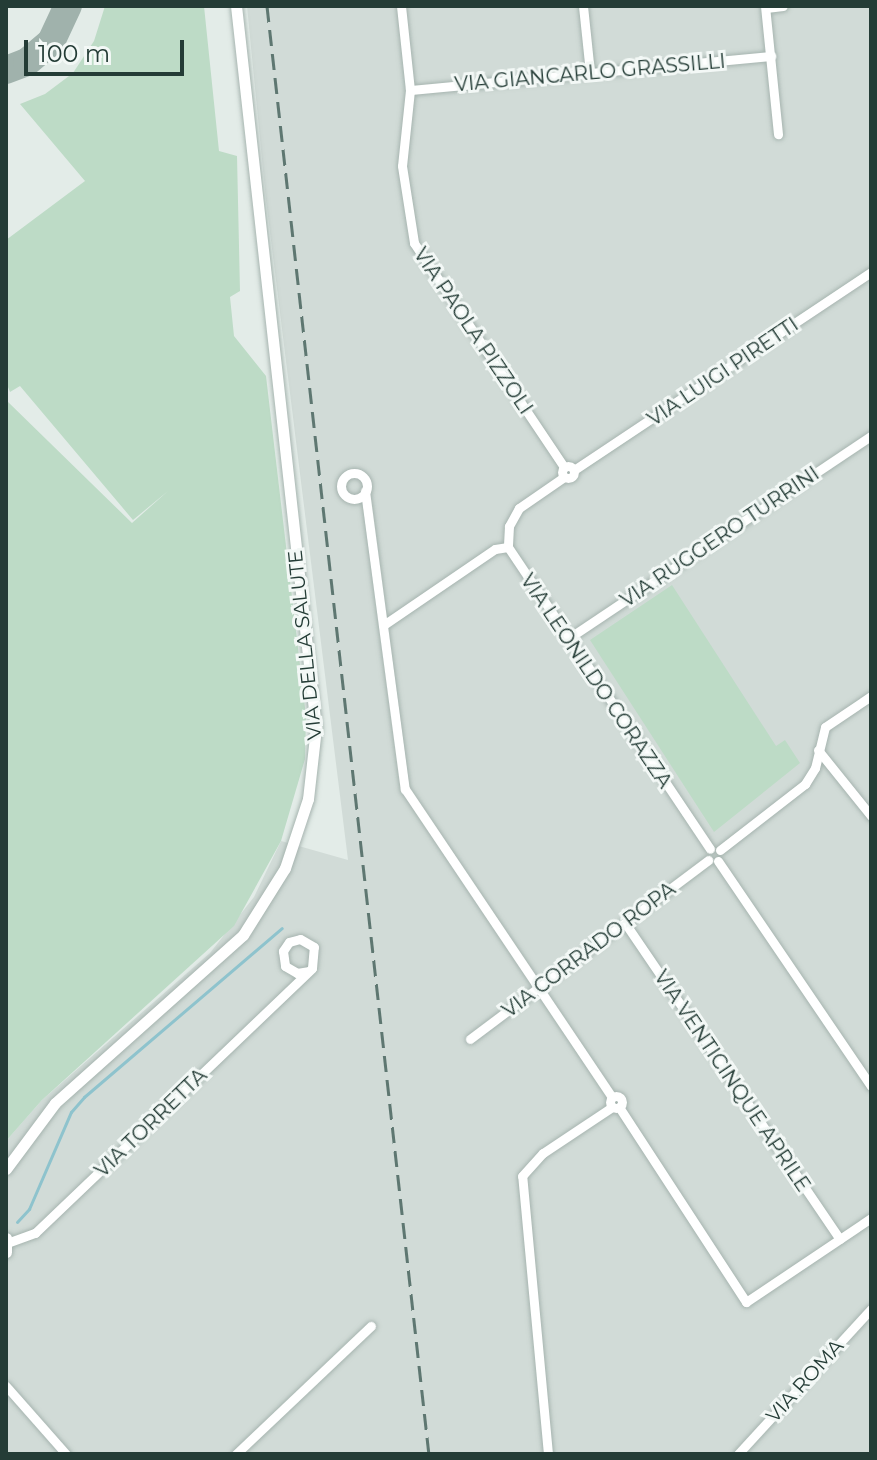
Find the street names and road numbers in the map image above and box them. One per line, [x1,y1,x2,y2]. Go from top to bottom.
street label: VIA GIANCARLO GRASSILLI [453,49,727,97]
street label: VIA PAOLA PIZZOLI [408,243,538,419]
street label: VIA LUIGI PIRETTI [643,313,803,431]
street label: VIA RUGGERO TURRINI [616,461,824,613]
street label: VIA DELLA SALUTE [283,549,327,741]
street label: VIA LEONILDO CORAZZA [515,569,677,793]
street label: VIA CORRADO ROPA [498,877,680,1023]
street label: VIA VENTICINQUE APRILE [649,966,815,1196]
street label: VIA TORRETTA [90,1064,212,1182]
street label: VIA ROMA [761,1334,849,1428]

